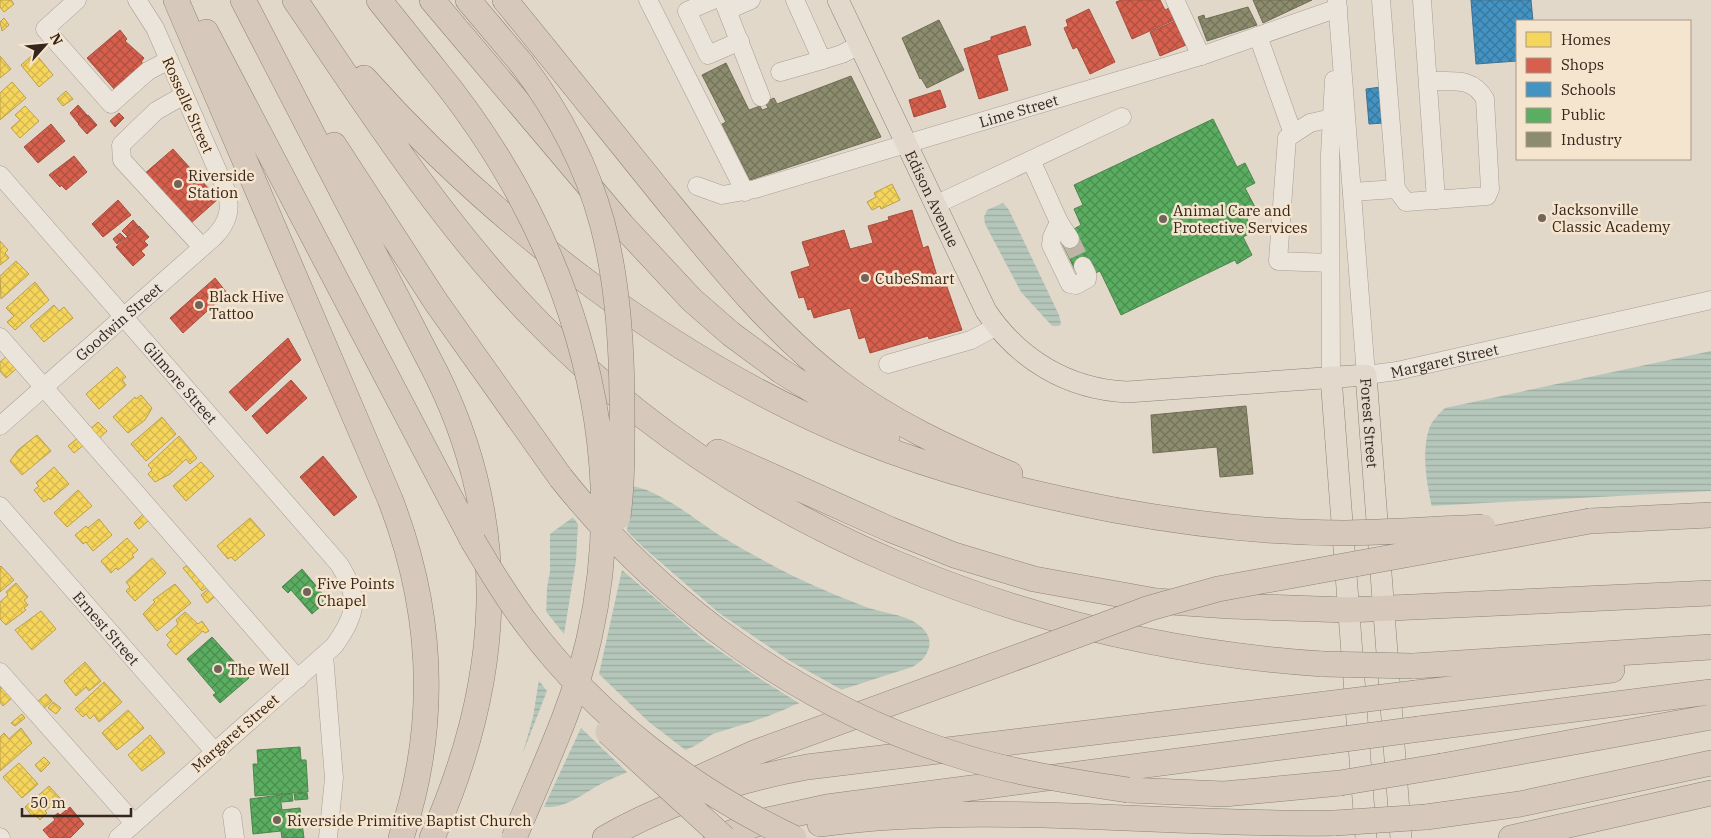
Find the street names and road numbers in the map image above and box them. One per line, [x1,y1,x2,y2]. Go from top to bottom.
street label: Rosselle Street [158,54,218,156]
street label: Lime Street [977,90,1060,131]
street label: Edison Avenue [901,147,964,250]
street label: Goodwin Street [71,278,166,365]
street label: Gilmore Street [140,337,222,427]
street label: Margaret Street [1389,339,1500,382]
street label: Forest Street [1357,377,1383,469]
street label: Ernest Street [69,587,144,669]
street label: Margaret Street [187,690,283,776]

